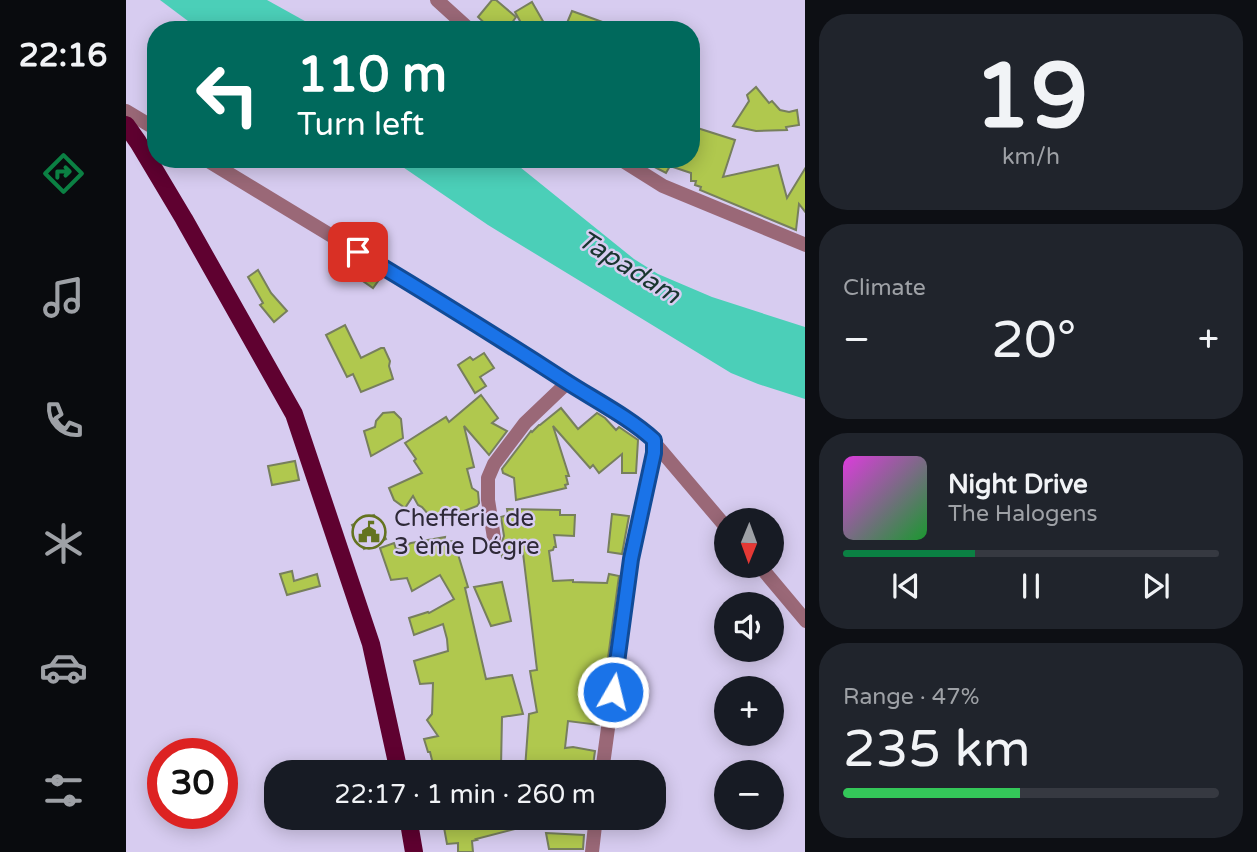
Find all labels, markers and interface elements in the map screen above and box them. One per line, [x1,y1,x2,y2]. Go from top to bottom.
text: 22:16 [19,37,107,75]
text: 19 [974,42,1088,152]
text: 110 m [297,46,447,105]
icon: left [182,49,273,140]
text: Turn left [297,106,424,144]
text: km/h [1002,143,1060,171]
icon: directions [39,149,88,198]
pin [328,222,388,282]
water label: Tapadam [572,224,687,311]
icon: arrive [339,233,377,271]
icon: music [39,273,88,322]
text: Climate [843,274,926,302]
text: 20° [991,309,1076,372]
text: − [843,317,870,363]
text: + [1198,317,1219,363]
icon: phone [39,396,88,445]
text: Night Drive [948,469,1088,500]
text: The Halogens [948,500,1097,528]
place label: Chefferie de 3 ème Dégre [394,504,539,561]
north arrow [714,508,784,578]
map controls [714,508,784,830]
public building icon: Chefferie de 3 ème Dégre [350,513,388,551]
icon: climate [39,519,88,568]
icon: previous [887,567,925,605]
icon: pause [1012,567,1050,605]
icon: next [1137,567,1175,605]
button: sound [714,592,784,662]
icon: car [39,643,88,692]
position arrow [576,655,650,729]
button: + [714,676,784,746]
text: Range · 47% [843,683,979,711]
text: 235 km [843,718,1031,781]
speed limit sign: 30 [147,738,238,829]
button: − [714,760,784,830]
icon: filters [39,766,88,815]
text: 22:17 · 1 min · 260 m [334,779,596,810]

